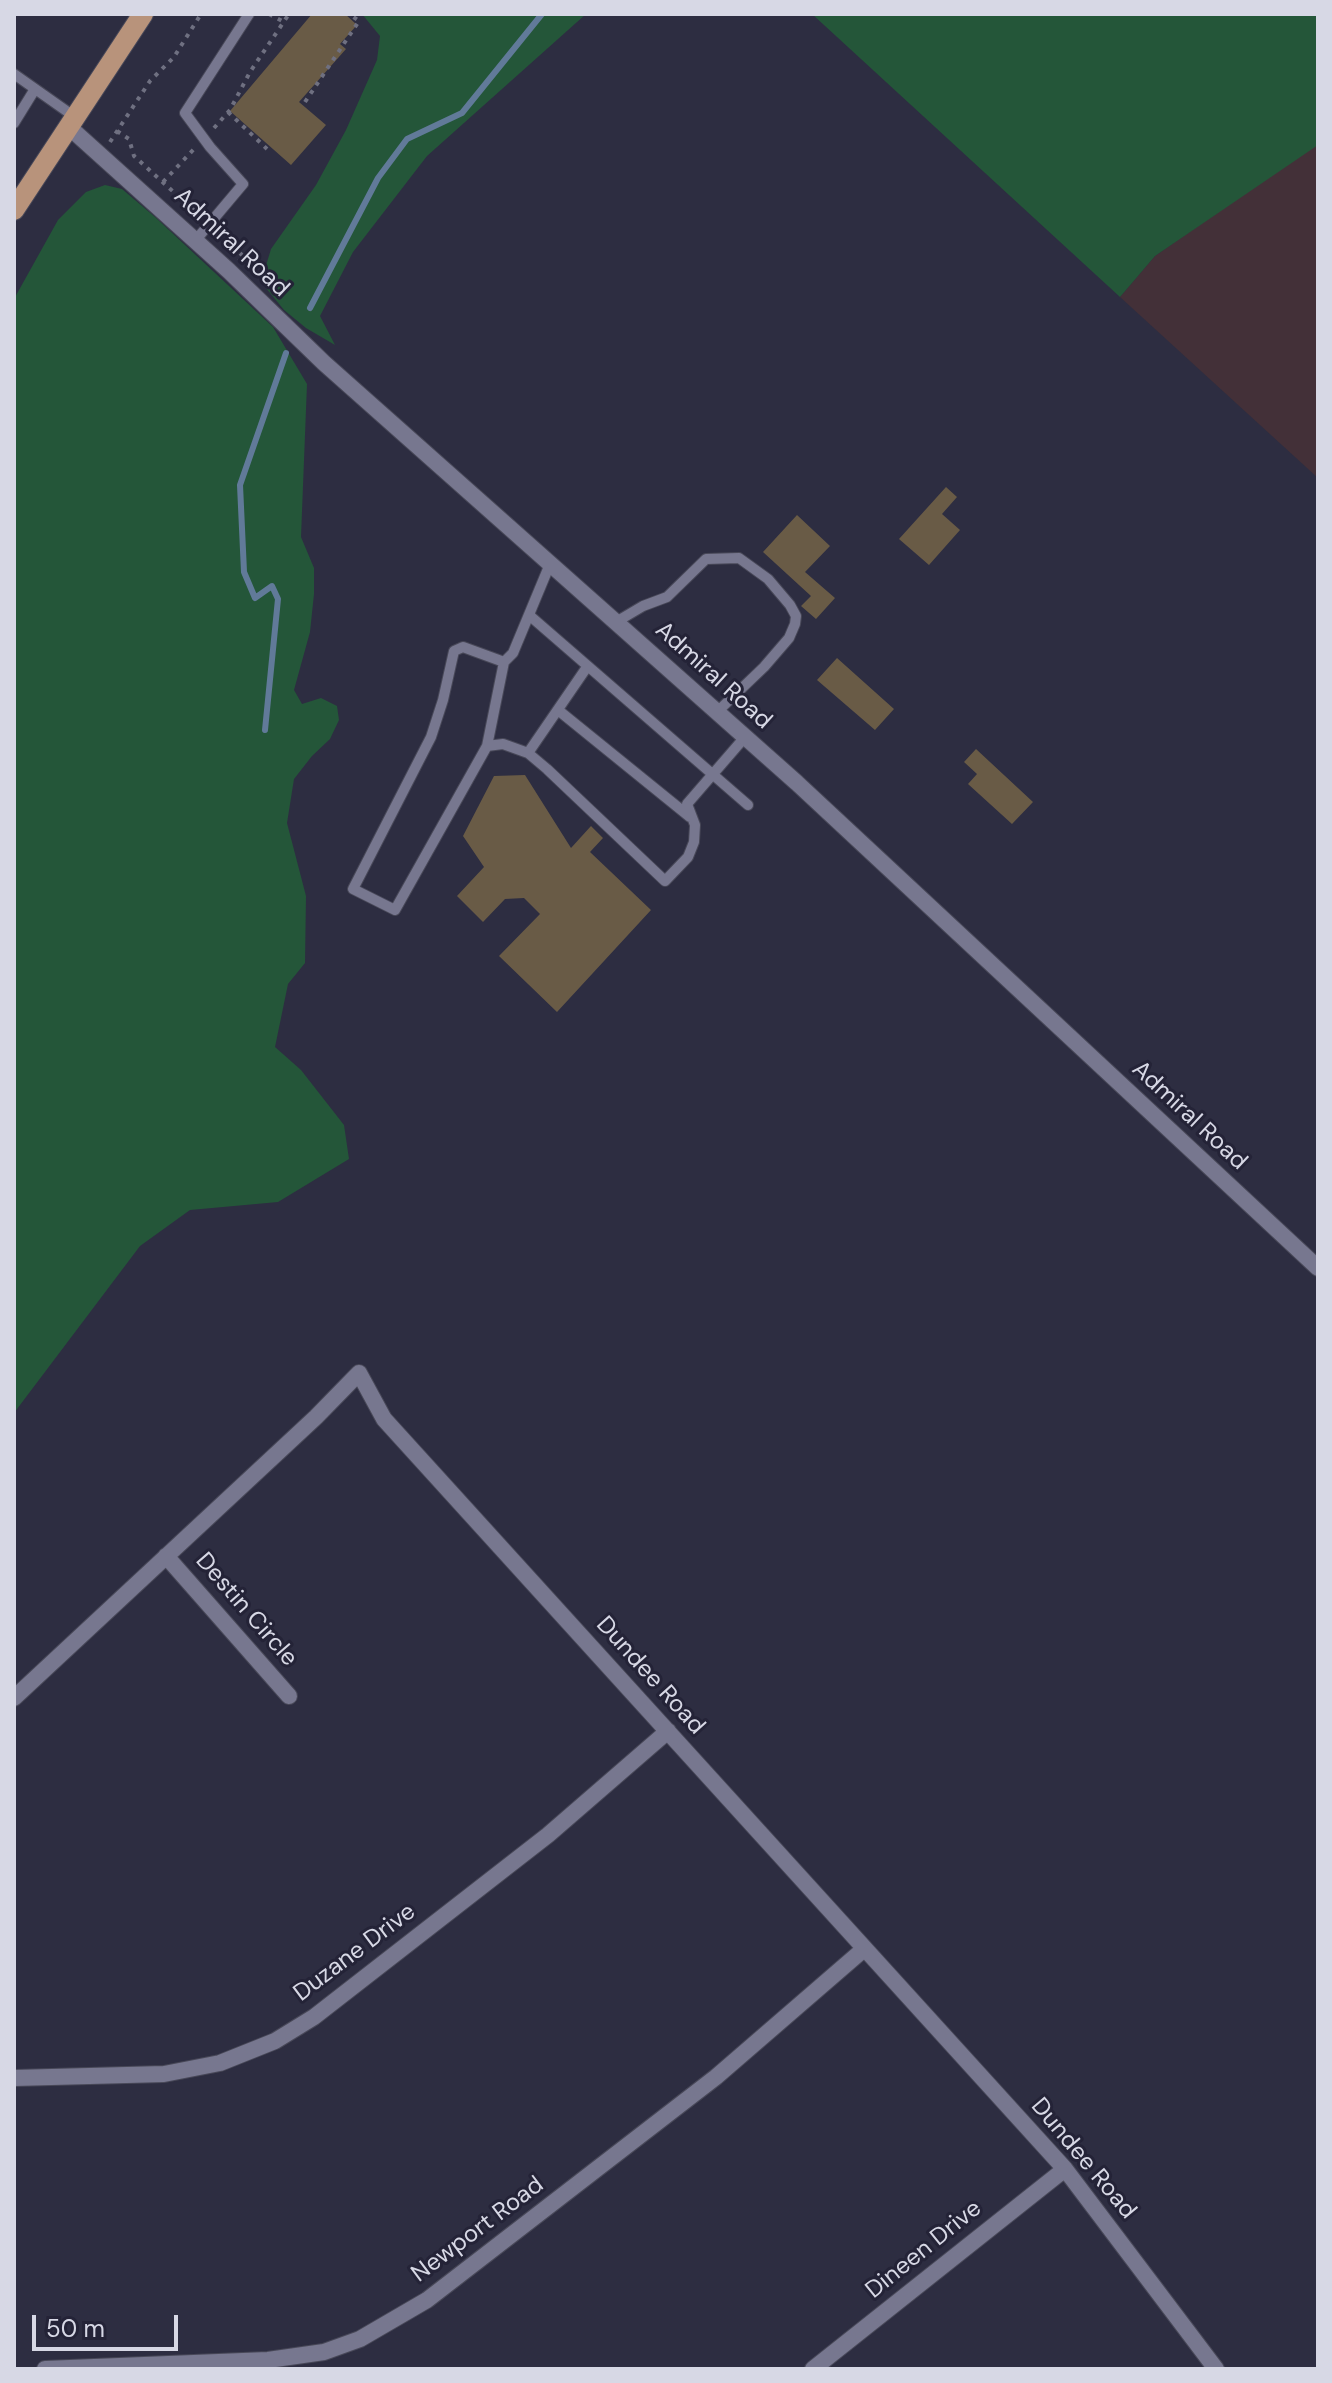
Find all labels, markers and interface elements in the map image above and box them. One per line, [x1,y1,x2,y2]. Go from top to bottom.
street label: Admiral Road [167,182,295,304]
street label: Admiral Road [649,616,777,736]
street label: Admiral Road [1125,1055,1253,1177]
street label: Destin Circle [189,1547,303,1673]
street label: Dundee Road [590,1611,710,1741]
street label: Duzane Drive [288,1898,422,2008]
street label: Dundee Road [1024,2093,1142,2225]
street label: Newport Road [406,2171,550,2289]
street label: Dineen Drive [860,2195,988,2305]
scale bar [36,2299,182,2349]
text: 50 m [46,2313,105,2344]

